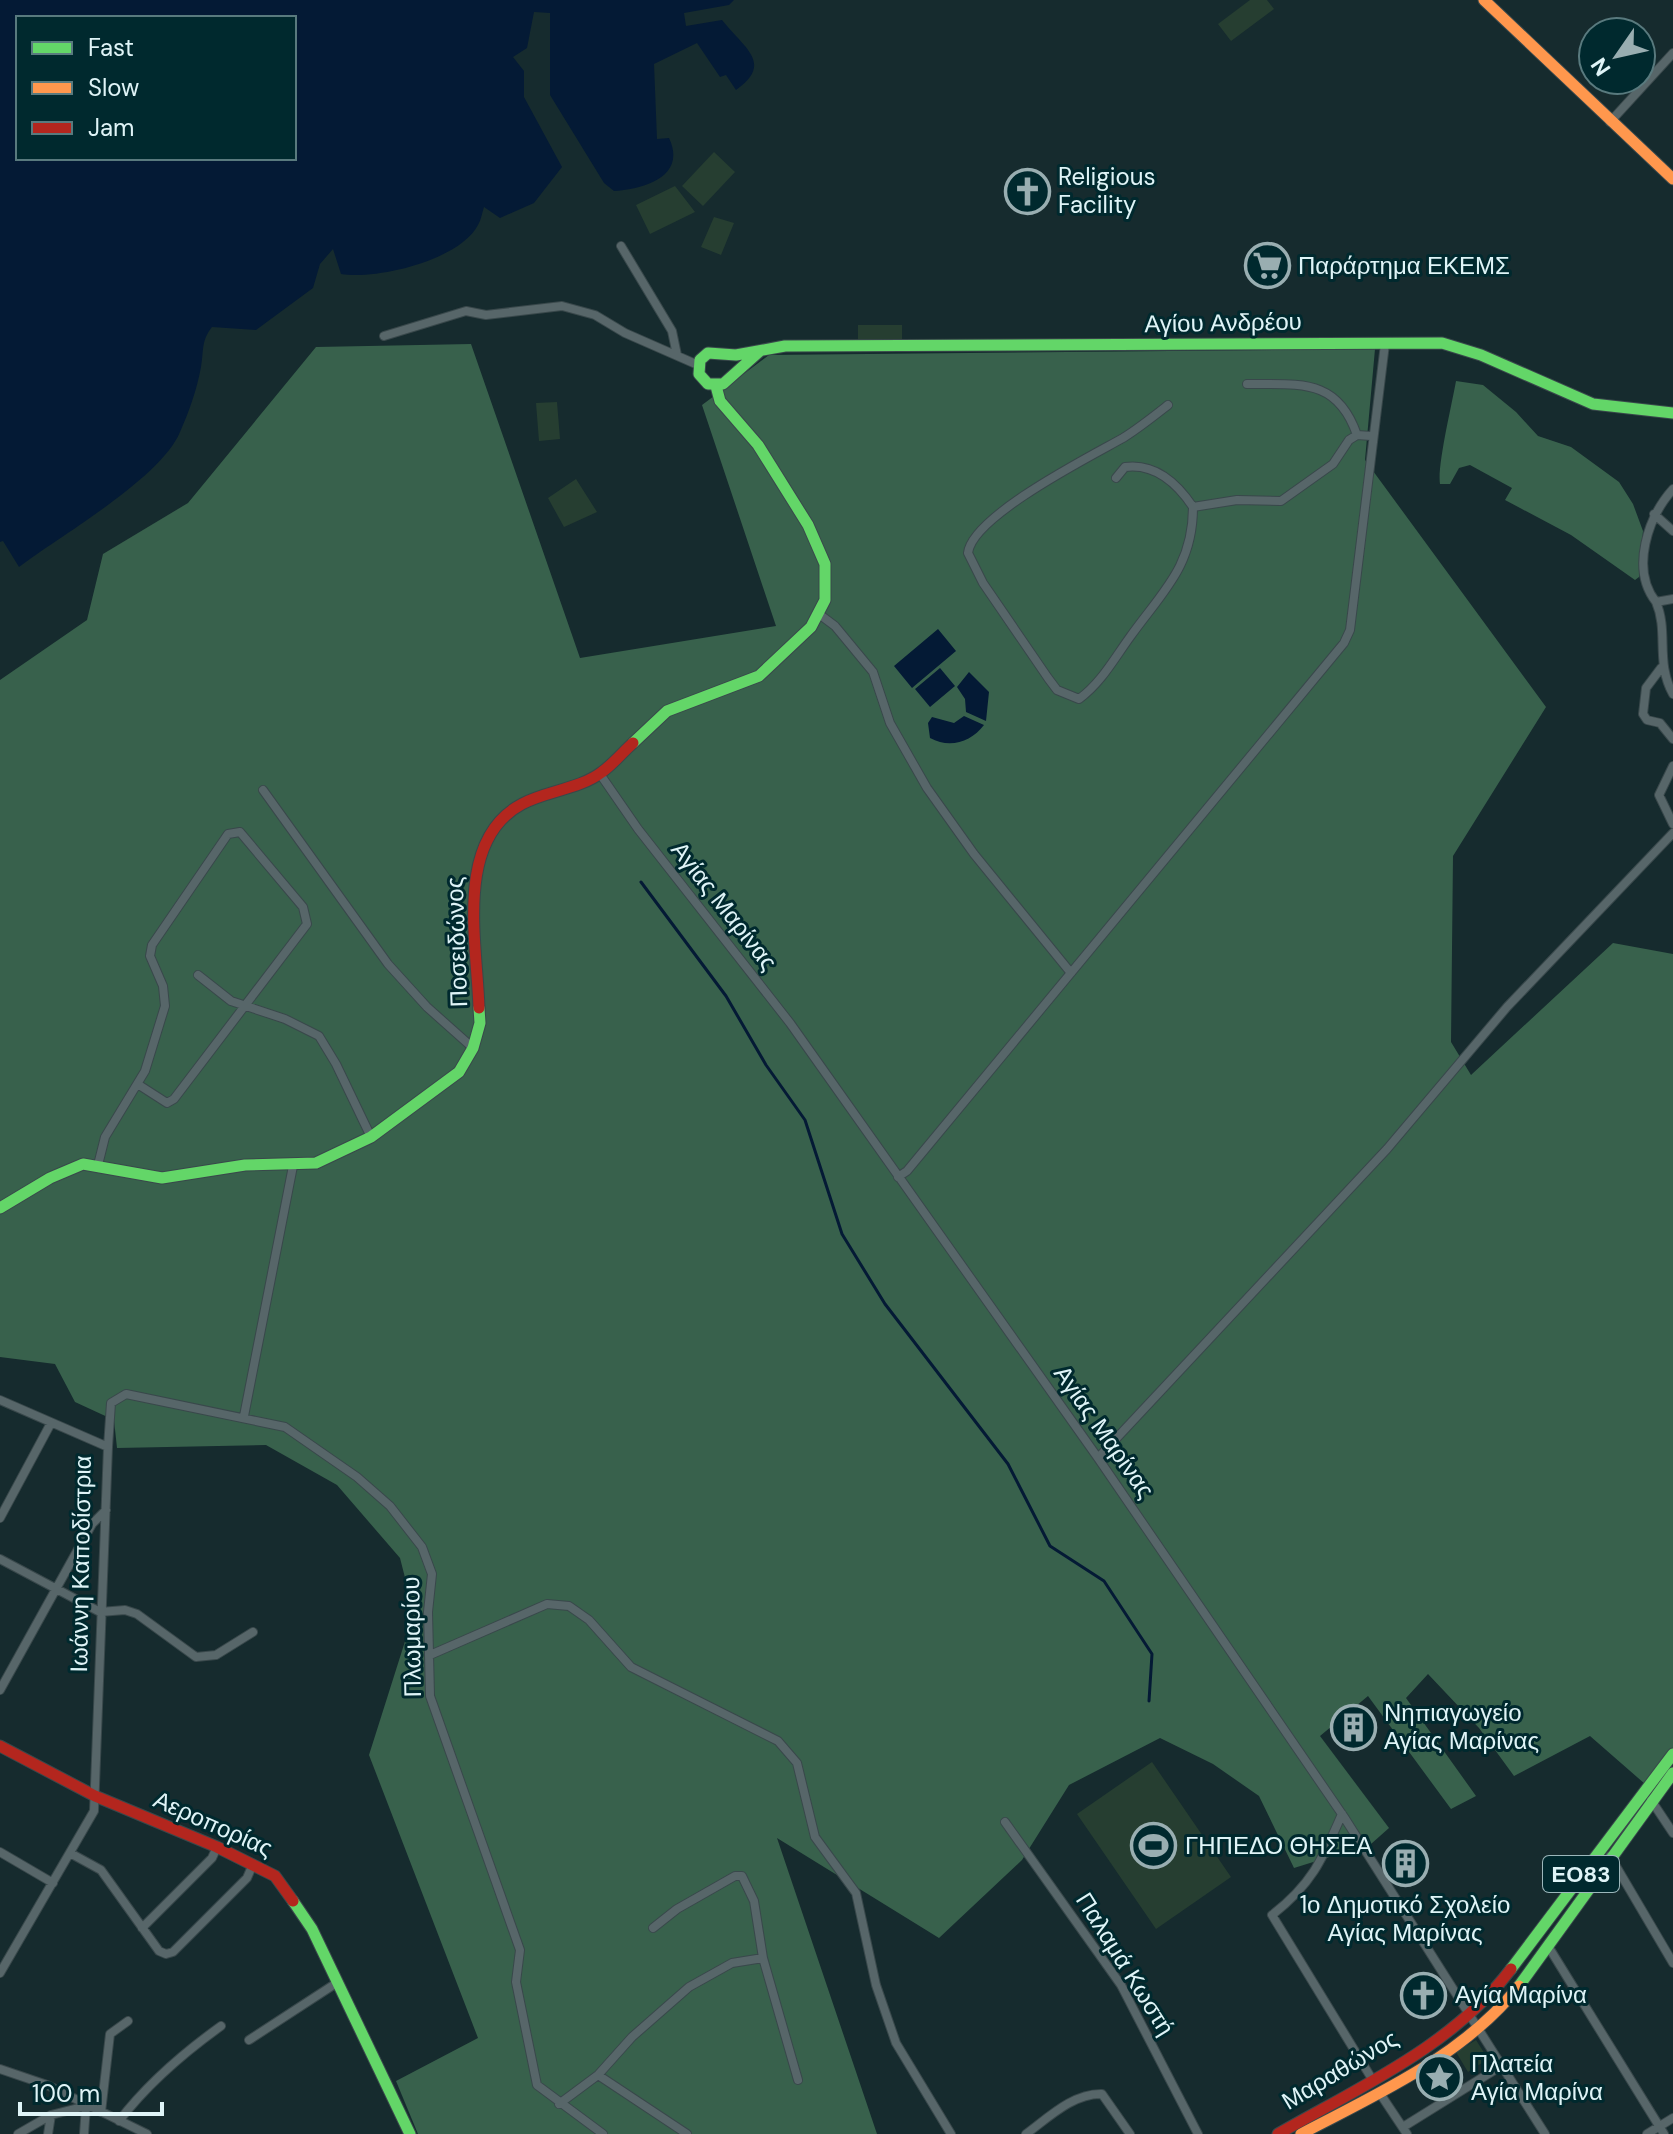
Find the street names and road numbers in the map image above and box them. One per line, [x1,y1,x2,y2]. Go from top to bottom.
street label: Αγίου Ανδρέου [1144,306,1302,339]
street label: Αγίας Μαρίνας [664,835,784,976]
street label: Ποσειδώνος [439,876,474,1008]
street label: Αγίας Μαρίνας [1047,1359,1162,1504]
street label: Ιωάννη Καποδίστρια [63,1455,98,1673]
street label: Πλωμαρίου [395,1576,428,1698]
street label: Αεροπορίας [149,1784,278,1864]
road number: ΕΟ83 [1543,1856,1619,1892]
street label: Παλαμά Κωστή [1069,1886,1182,2041]
street label: Μαραθώνος [1276,2023,1404,2116]

